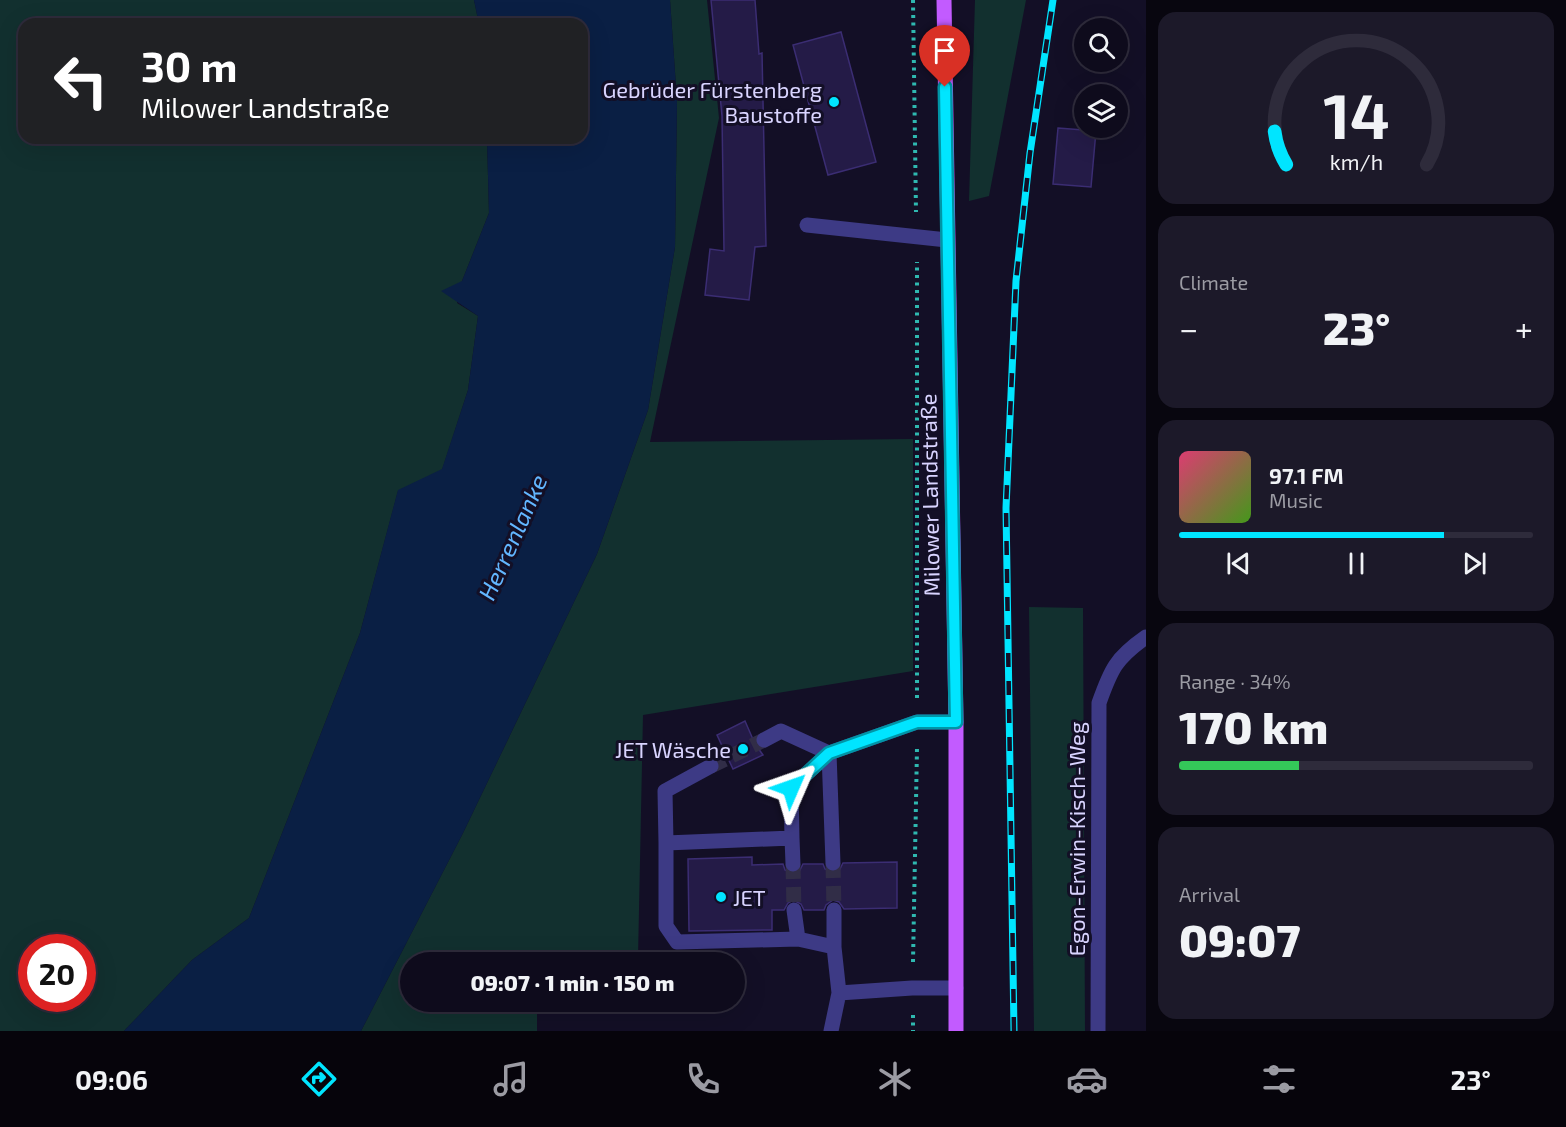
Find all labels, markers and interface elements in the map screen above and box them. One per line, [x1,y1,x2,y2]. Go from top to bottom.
map controls [1074,18,1128,138]
button: search [1074,18,1128,72]
pin [919,25,970,87]
icon: arrive [928,34,961,67]
text: 30 m [141,40,237,90]
icon: left [42,42,120,120]
place label: Gebrüder Fürstenberg Baustoffe [602,76,822,127]
text: 14 [1323,77,1389,152]
button: layers [1074,84,1128,138]
text: Milower Landstraße [141,91,390,123]
marker: Gebrüder Fürstenberg Baustoffe [827,95,841,109]
text: km/h [1329,149,1383,174]
text: Climate [1179,270,1248,294]
text: 23° [1323,300,1390,354]
text: − [1179,308,1198,348]
text: + [1515,308,1533,348]
street label: Milower Landstraße [914,393,944,597]
text: 97.1 FM [1269,462,1344,488]
water label: Herrenlanke [471,470,553,604]
text: Music [1269,488,1323,512]
icon: previous [1222,547,1255,580]
icon: pause [1340,547,1373,580]
icon: next [1458,547,1491,580]
text: Range · 34% [1179,669,1291,693]
text: 170 km [1179,699,1328,753]
street label: Egon-Erwin-Kisch-Weg [1063,722,1089,956]
place label: JET Wäsche [615,736,731,762]
marker: JET Wäsche [736,742,750,756]
position arrow [759,756,823,820]
text: Arrival [1179,882,1240,906]
place label: JET [733,884,766,910]
marker: JET [714,890,728,904]
text: 09:07 [1179,912,1300,966]
speed limit sign: 20 [18,934,96,1012]
text: 09:07 · 1 min · 150 m [471,969,674,995]
icon: directions [298,1058,340,1100]
icon: music [490,1058,532,1100]
icon: phone [682,1058,724,1100]
icon: climate [874,1058,916,1100]
icon: car [1066,1058,1108,1100]
icon: filters [1258,1058,1300,1100]
text: 09:06 [75,1063,148,1095]
text: 23° [1451,1063,1491,1095]

